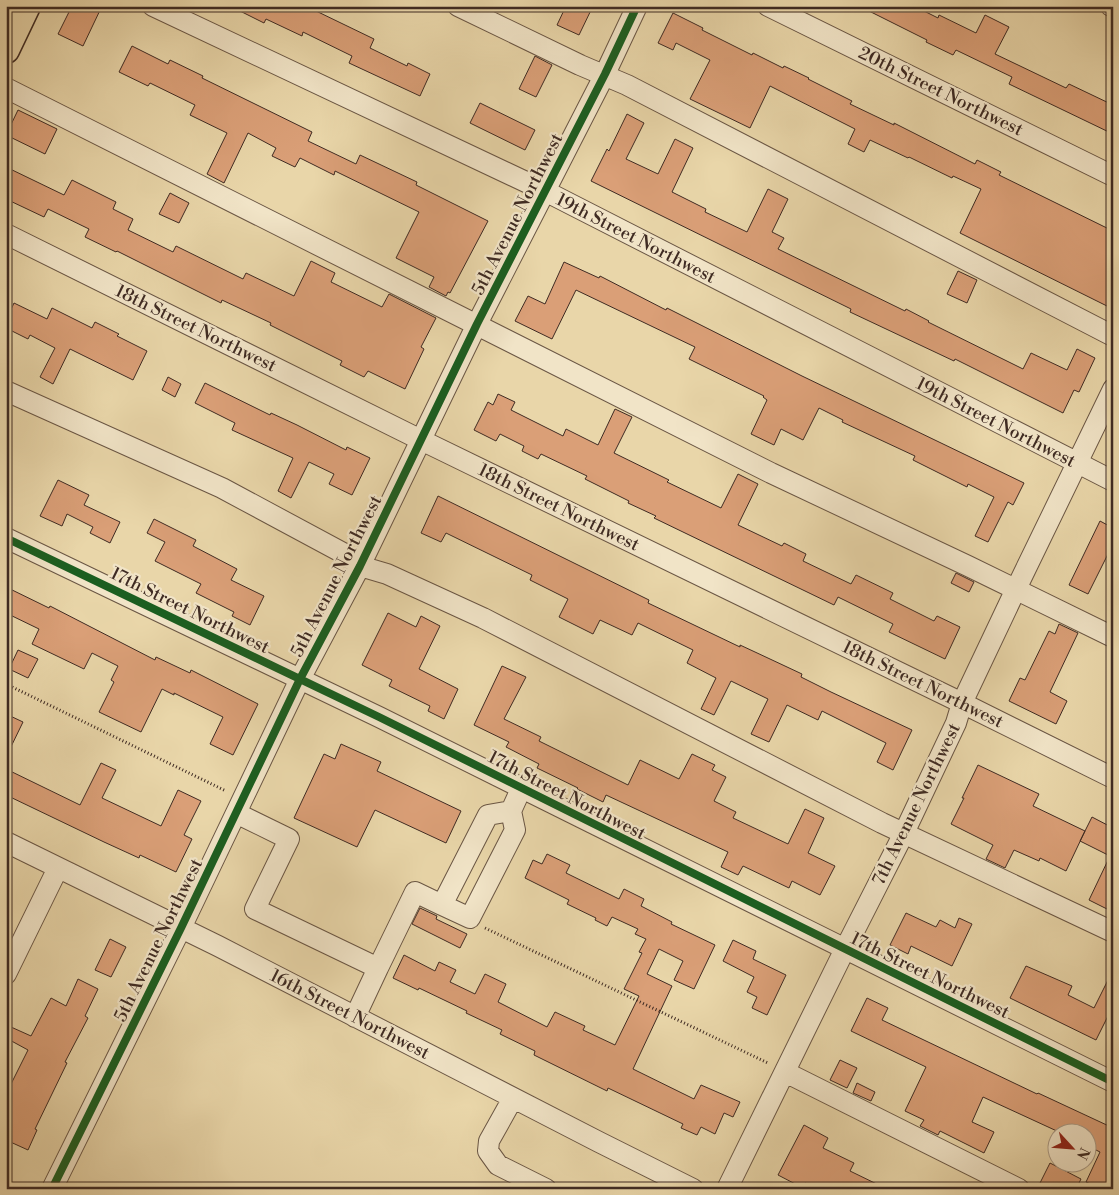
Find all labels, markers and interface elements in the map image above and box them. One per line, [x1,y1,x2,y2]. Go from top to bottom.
street label: 20th Street Northwest [855,42,1027,142]
street label: 5th Avenue Northwest [467,129,569,299]
street label: 19th Street Northwest [552,188,720,289]
street label: 18th Street Northwest [111,279,281,378]
street label: 19th Street Northwest [912,372,1080,473]
street label: 18th Street Northwest [474,458,644,557]
street label: 5th Avenue Northwest [286,491,388,661]
street label: 17th Street Northwest [106,562,274,659]
street label: 18th Street Northwest [838,635,1008,734]
street label: 7th Avenue Northwest [867,719,966,889]
street label: 17th Street Northwest [484,746,650,845]
street label: 5th Avenue Northwest [109,854,208,1026]
street label: 17th Street Northwest [846,927,1014,1024]
street label: 16th Street Northwest [266,964,434,1065]
north arrow [1046,1122,1096,1172]
text: N [1072,1144,1093,1162]

